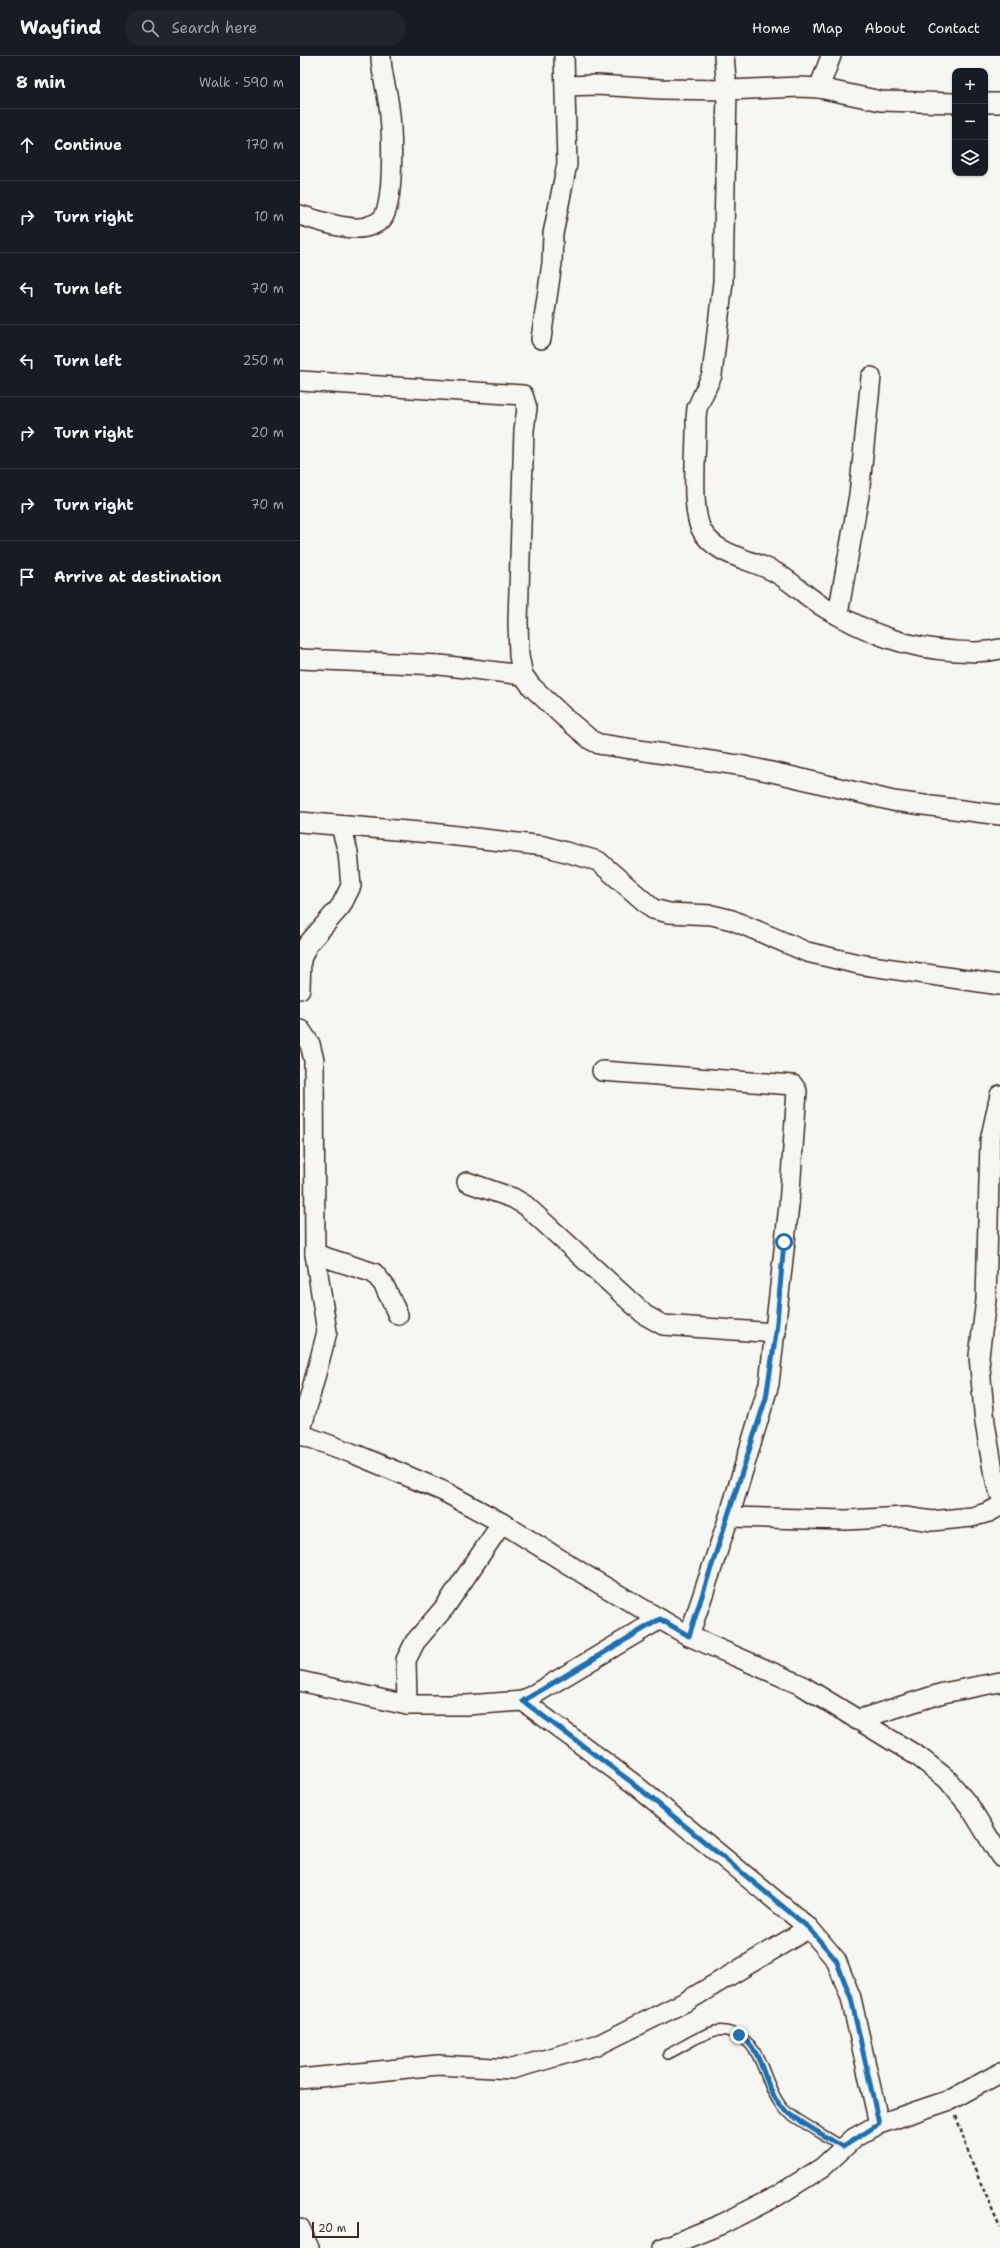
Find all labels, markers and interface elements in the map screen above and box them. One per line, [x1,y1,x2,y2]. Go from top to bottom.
search box [125,10,405,46]
text: Wayfind [20,15,101,40]
icon: search [139,17,161,39]
text: Search here [171,18,257,38]
text: Home [752,19,791,37]
text: Map [813,19,843,37]
text: About [865,19,906,37]
text: Contact [928,19,980,37]
map controls [952,68,988,176]
button: + [952,68,988,104]
text: 8 min [16,71,66,93]
text: Walk · 590 m [199,74,284,91]
button: − [952,104,988,140]
icon: ahead [16,134,38,156]
text: Continue [54,135,122,155]
text: 170 m [246,136,284,153]
button: layers [952,140,988,176]
icon: right [16,206,38,228]
text: Turn right [54,207,134,227]
text: 10 m [254,208,284,225]
icon: left [16,278,38,300]
text: Turn left [54,279,122,299]
text: 70 m [250,280,284,297]
icon: left [16,350,38,372]
text: Turn left [54,351,122,371]
text: 250 m [243,352,284,369]
icon: right [16,422,38,444]
text: Turn right [54,423,134,443]
text: 20 m [251,424,284,441]
icon: right [16,494,38,516]
text: Turn right [54,495,134,515]
text: 70 m [250,496,284,513]
icon: arrive [16,566,38,588]
text: Arrive at destination [54,567,222,587]
route start [775,1233,793,1251]
route end [730,2026,748,2044]
scale bar [312,2220,359,2239]
text: 20 m [318,2221,346,2236]

